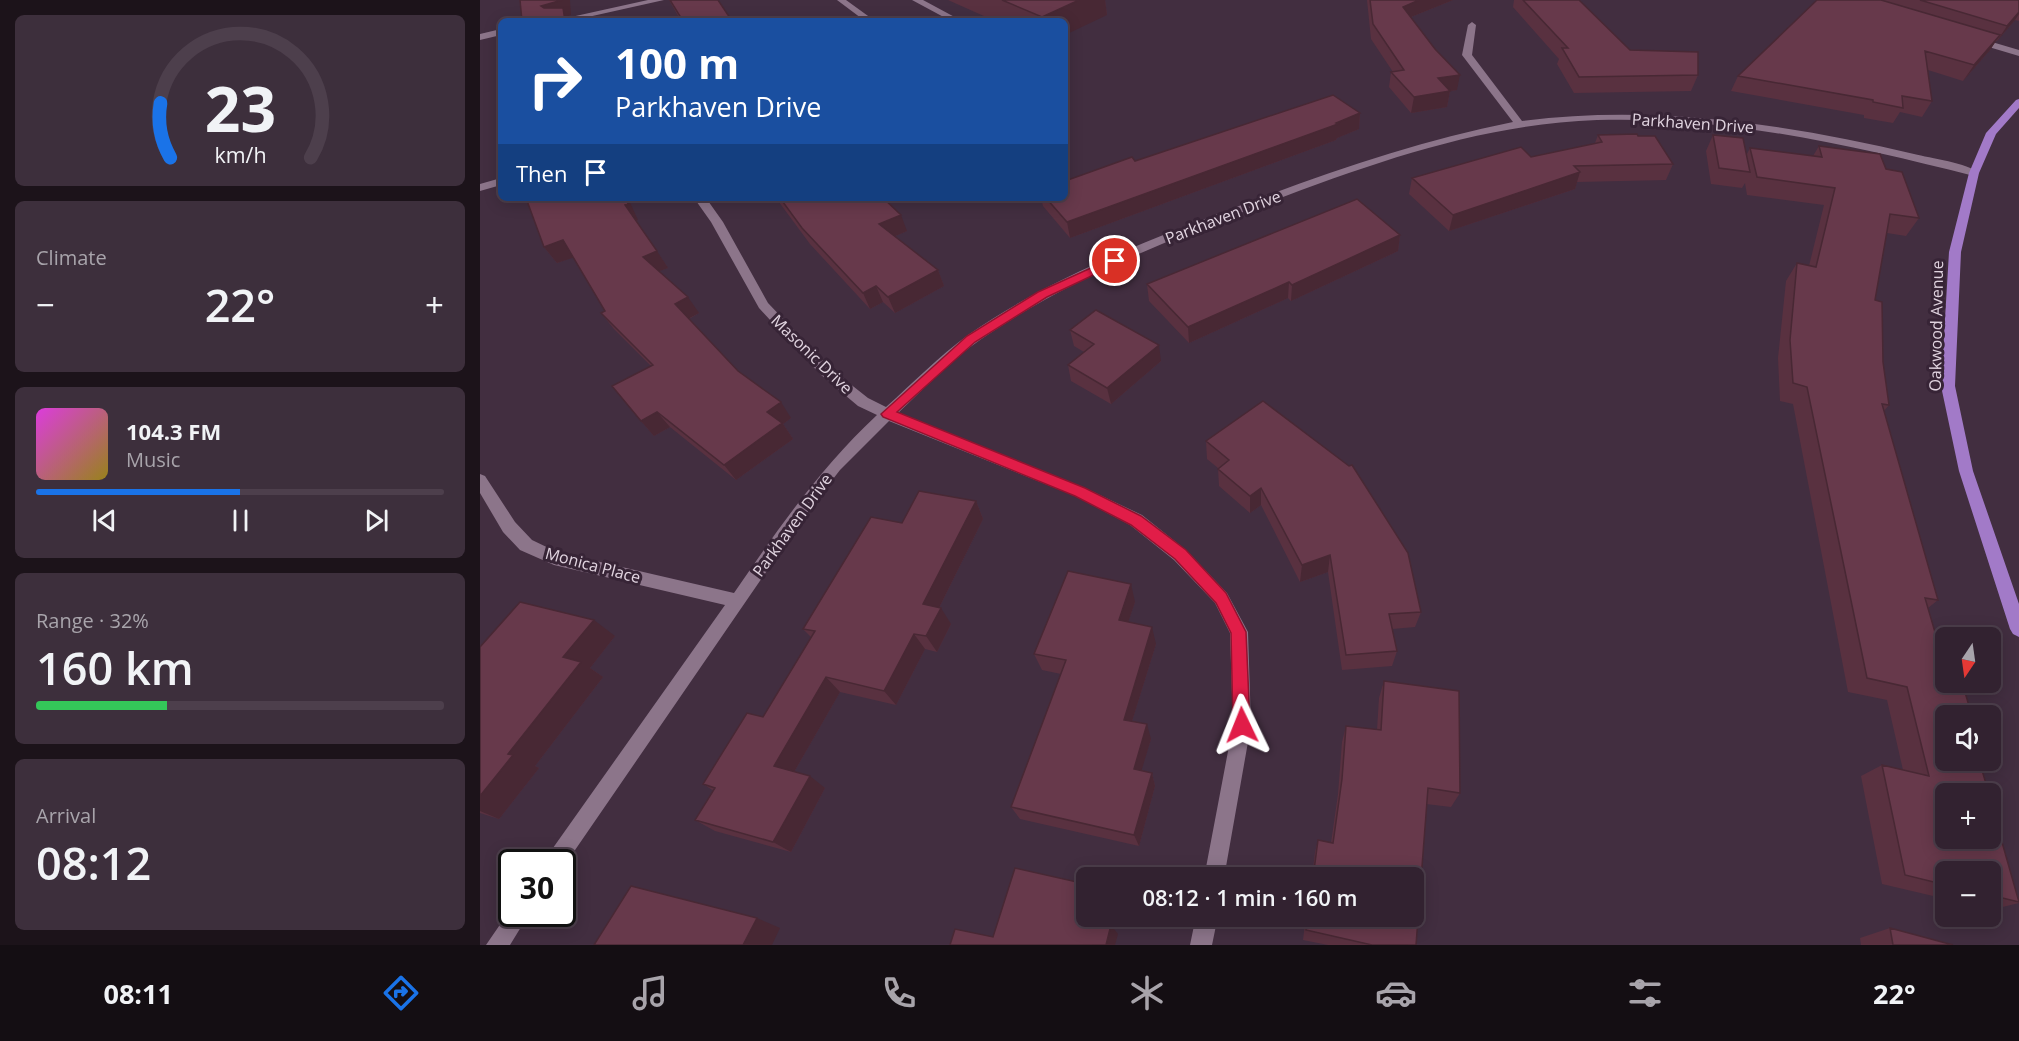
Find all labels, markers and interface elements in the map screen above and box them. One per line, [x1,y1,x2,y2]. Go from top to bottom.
text: 100 m [615,34,739,91]
icon: right [516,42,594,120]
text: 23 [204,65,276,150]
text: Parkhaven Drive [615,88,821,125]
street label: Parkhaven Drive [1631,108,1755,138]
text: km/h [214,140,266,169]
icon: arrive [579,156,612,189]
text: Then [516,158,567,188]
street label: Parkhaven Drive [1162,185,1284,249]
pin [1089,235,1140,286]
text: Climate [36,244,107,271]
icon: arrive [1098,244,1131,277]
street label: Oakwood Avenue [1924,260,1948,392]
text: 22° [205,274,275,335]
text: − [36,282,55,327]
text: + [425,282,444,327]
street label: Masonic Drive [766,309,858,399]
text: 104.3 FM [126,416,221,446]
text: Music [126,446,180,473]
street label: Parkhaven Drive [747,469,837,581]
icon: previous [88,504,121,537]
icon: pause [224,504,257,537]
icon: next [360,504,393,537]
street label: Monica Place [543,542,643,588]
text: Range · 32% [36,607,149,634]
north arrow [1935,627,2001,693]
map controls [1935,627,2001,927]
text: 160 km [36,637,194,698]
position arrow [1210,693,1274,757]
button: sound [1935,705,2001,771]
button: + [1935,783,2001,849]
text: Arrival [36,802,96,829]
text: 08:12 [36,832,151,893]
speed limit sign: 30 [498,849,576,927]
button: − [1935,861,2001,927]
text: 08:12 · 1 min · 160 m [1142,882,1358,912]
icon: directions [380,972,422,1014]
icon: music [629,972,671,1014]
icon: phone [878,972,920,1014]
icon: climate [1126,972,1168,1014]
icon: car [1375,972,1417,1014]
icon: filters [1624,972,1666,1014]
text: 08:11 [103,975,173,1012]
text: 22° [1873,975,1915,1012]

